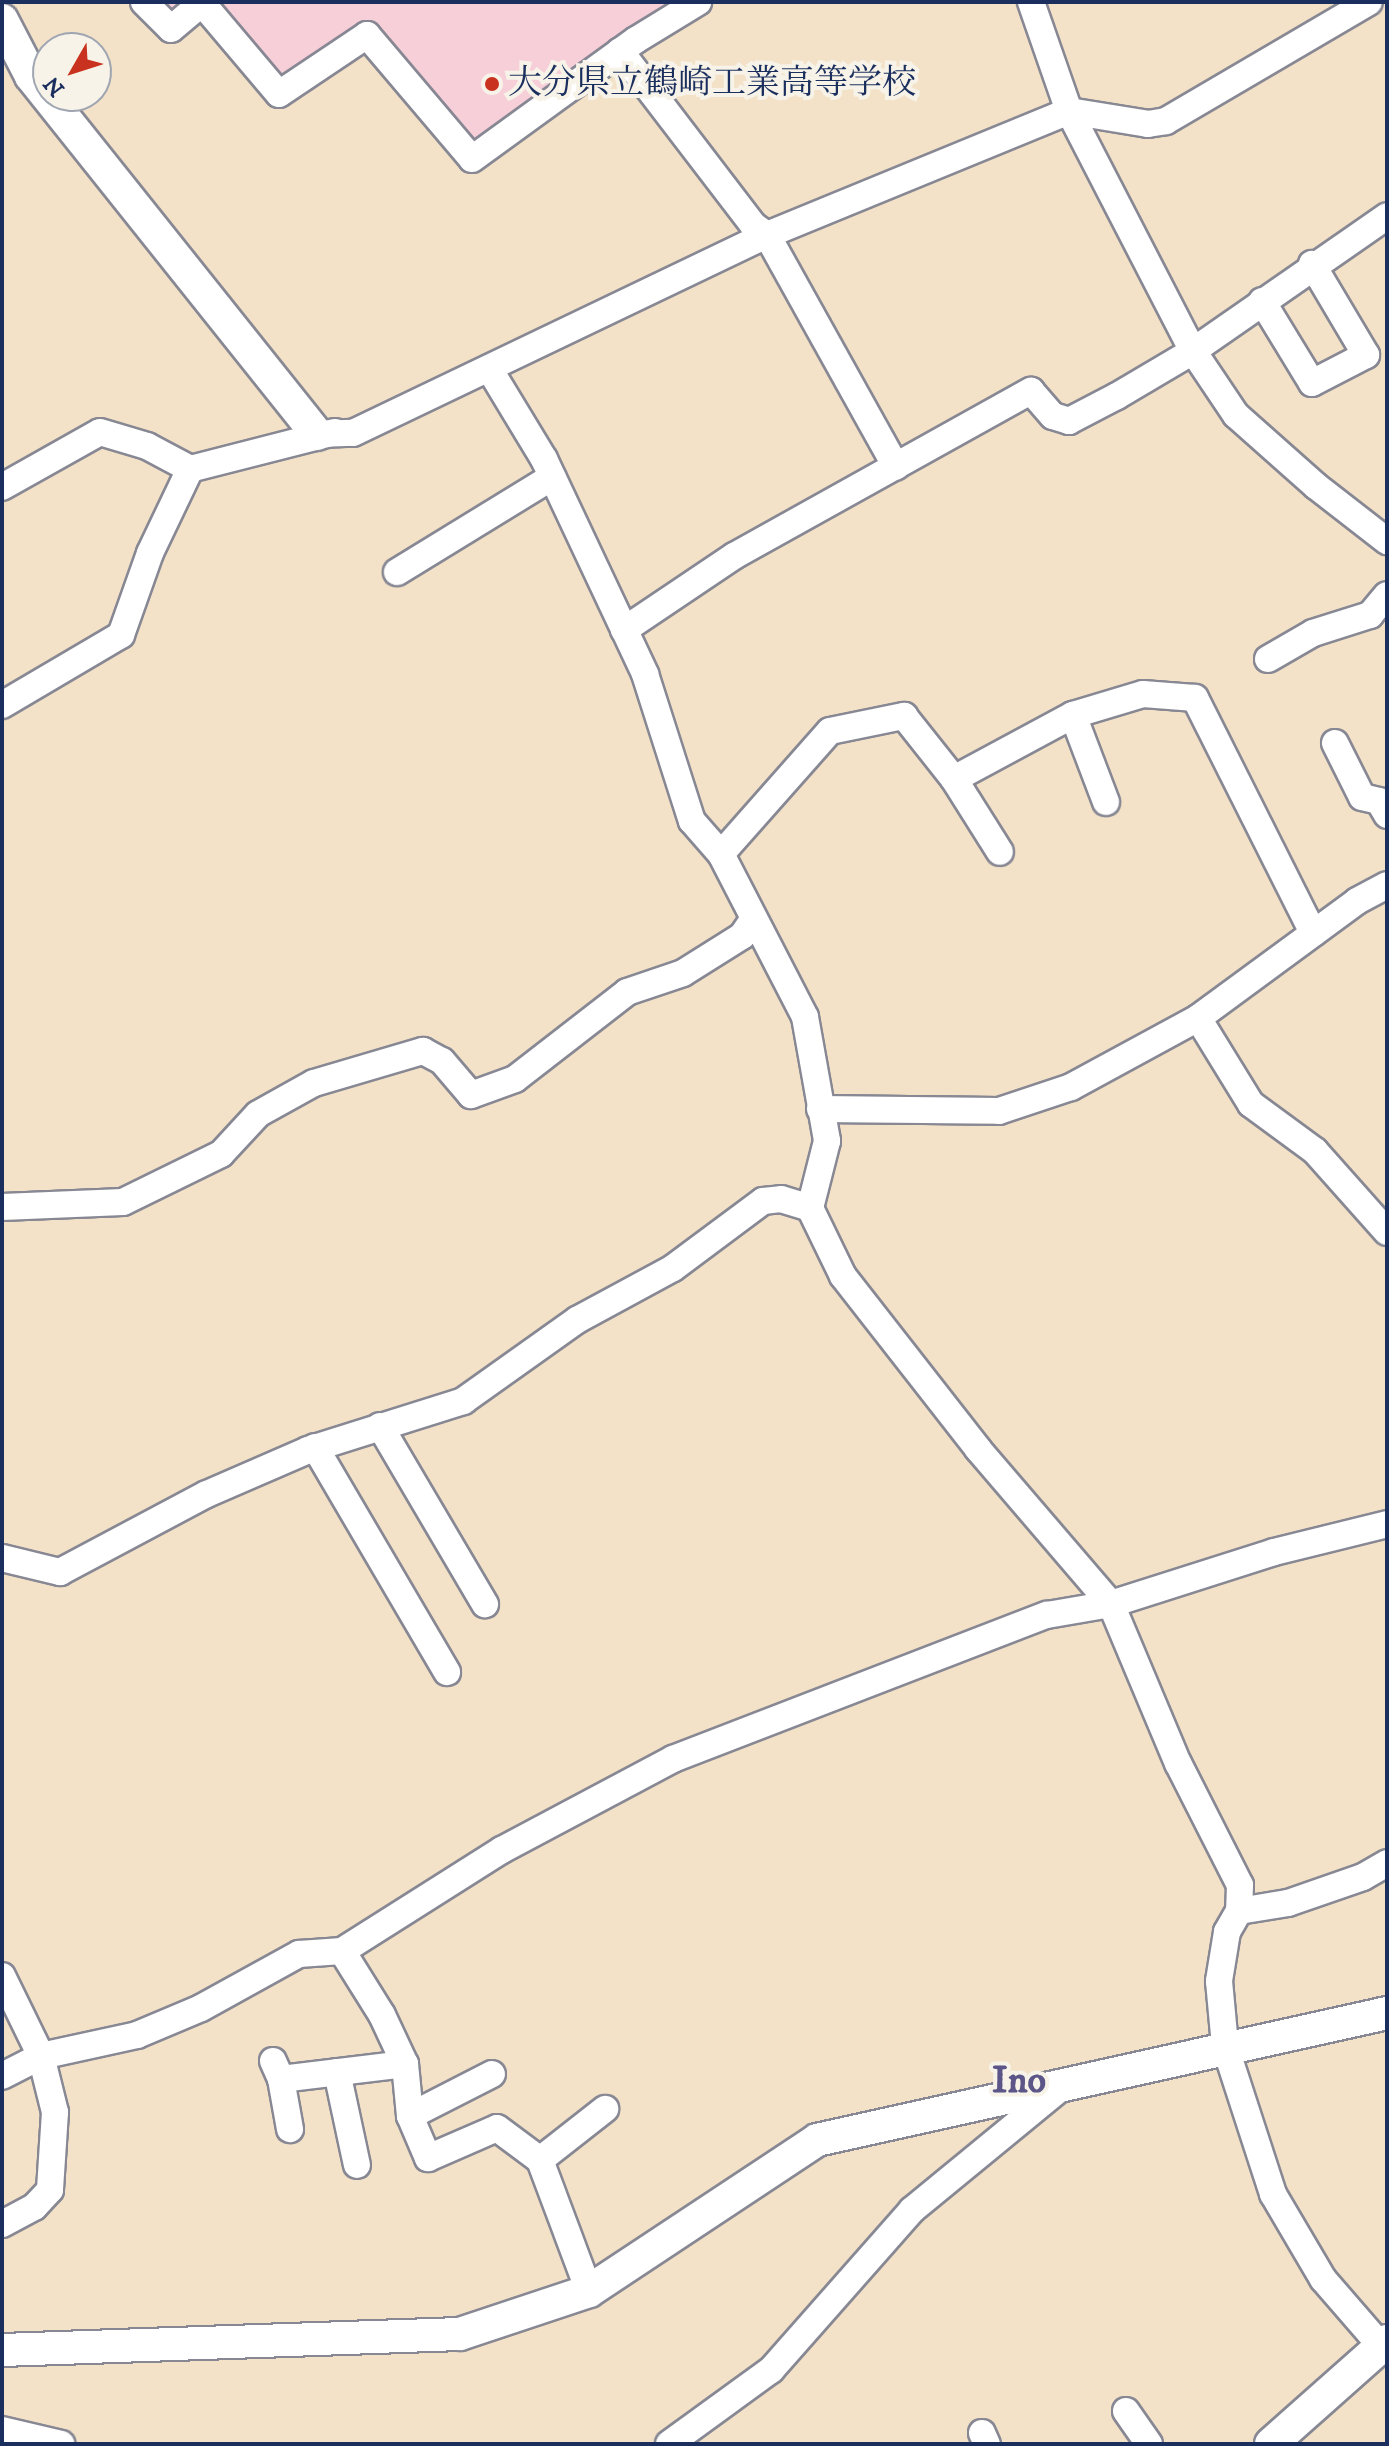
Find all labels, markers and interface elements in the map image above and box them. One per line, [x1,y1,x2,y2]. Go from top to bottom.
north arrow [32,32,112,112]
place label: 大分県立鶴崎工業高等学校 [508,64,916,104]
text: N [38,71,71,102]
marker: 大分県立鶴崎工業高等学校 [483,75,501,93]
district label: Ino [992,2059,1046,2105]

